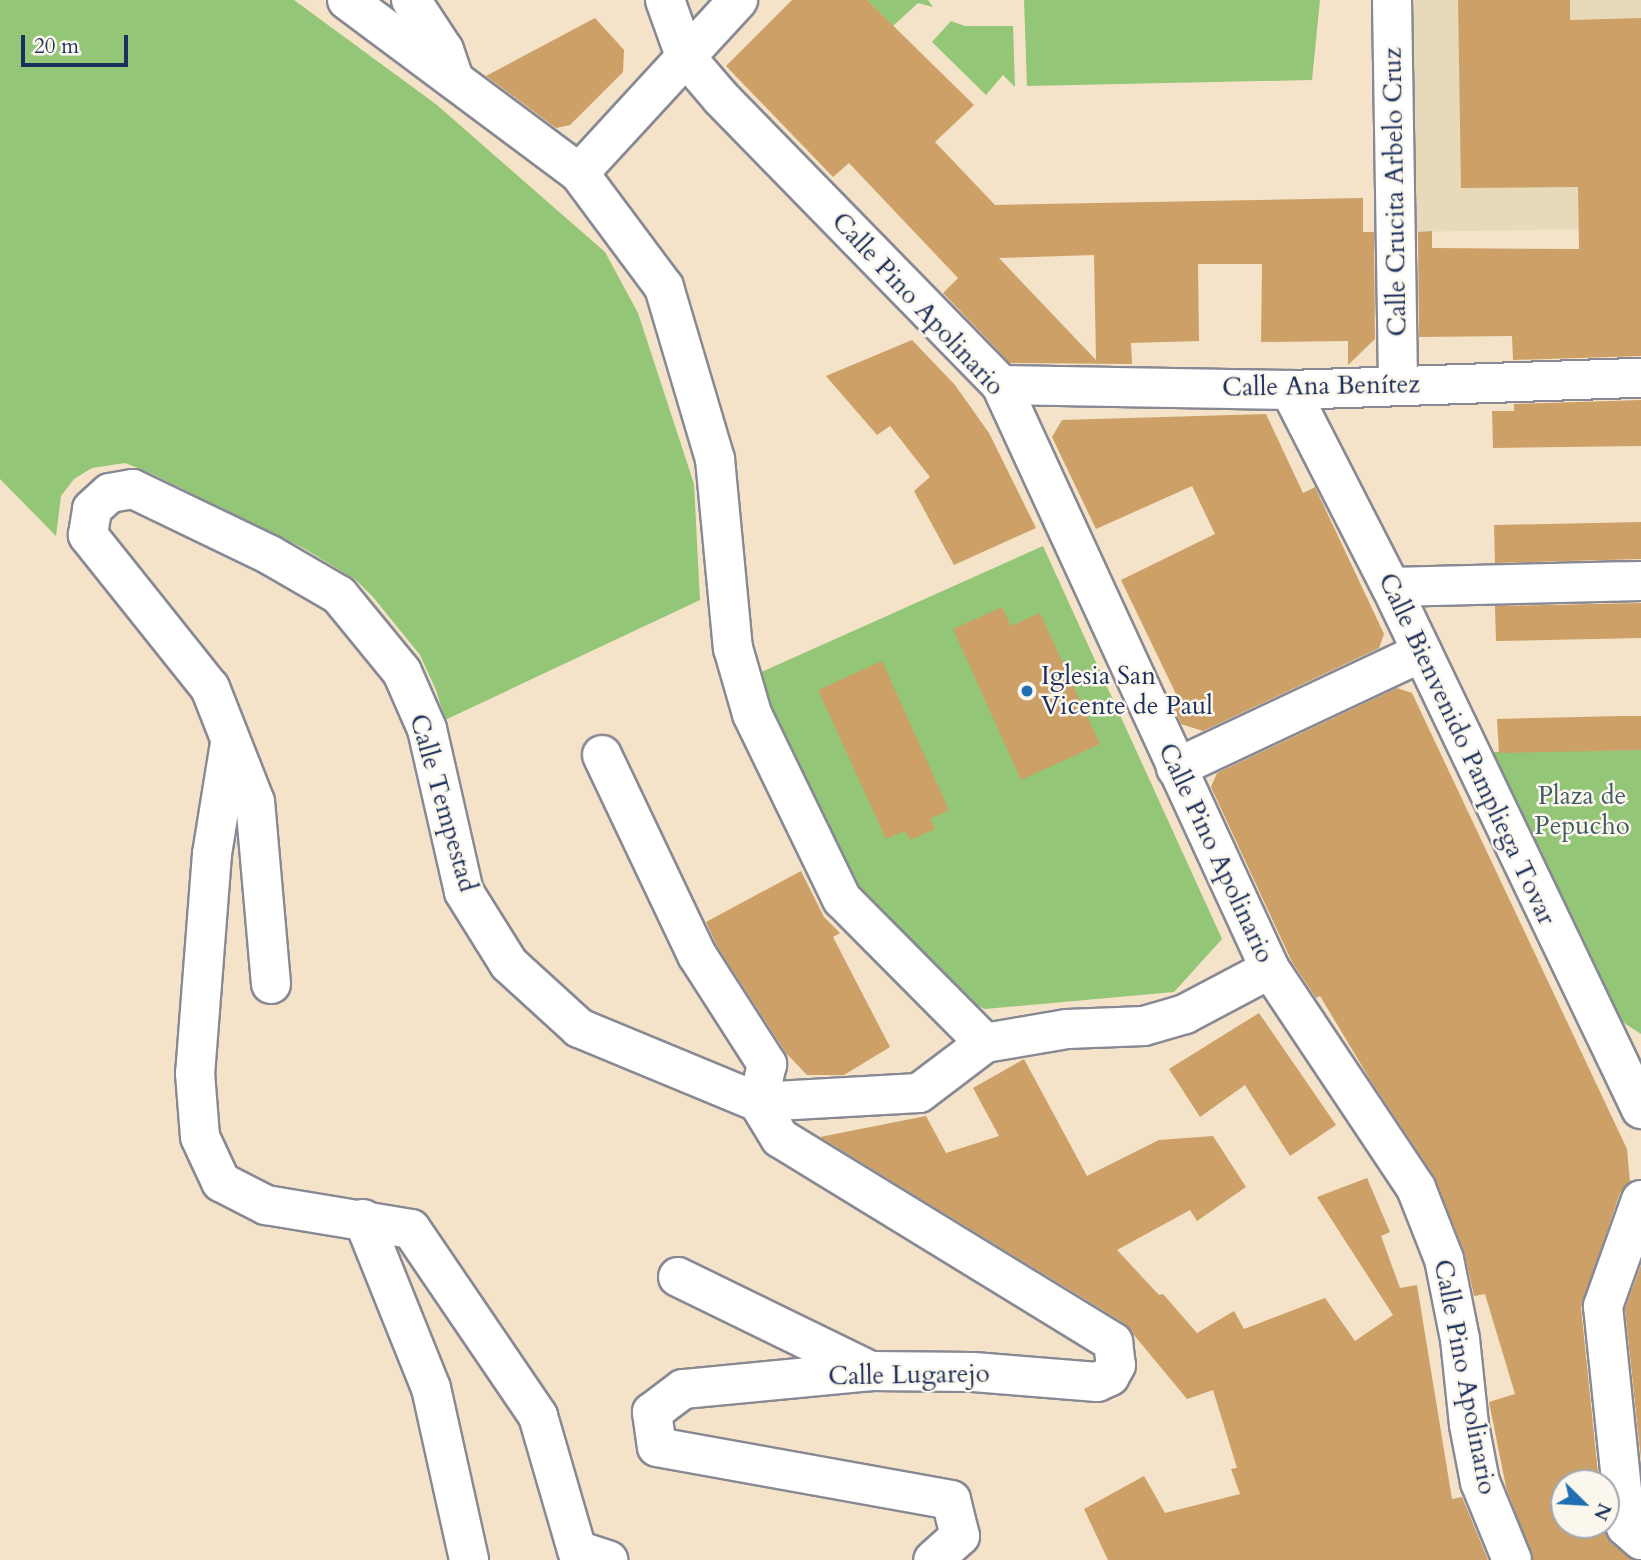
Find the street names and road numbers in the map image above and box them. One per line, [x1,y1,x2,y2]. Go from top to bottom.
street label: Calle Crucita Arbelo Cruz [1377,47,1413,337]
street label: Calle Pino Apolinario [825,206,1011,402]
street label: Calle Ana Benítez [1222,369,1420,403]
street label: Calle Bienvenido Pampliega Tovar [1372,568,1562,930]
street label: Calle Tempestad [403,710,483,896]
street label: Calle Pino Apolinario [1151,738,1281,968]
street label: Calle Pino Apolinario [1427,1257,1503,1497]
street label: Calle Lugarejo [828,1358,990,1392]

